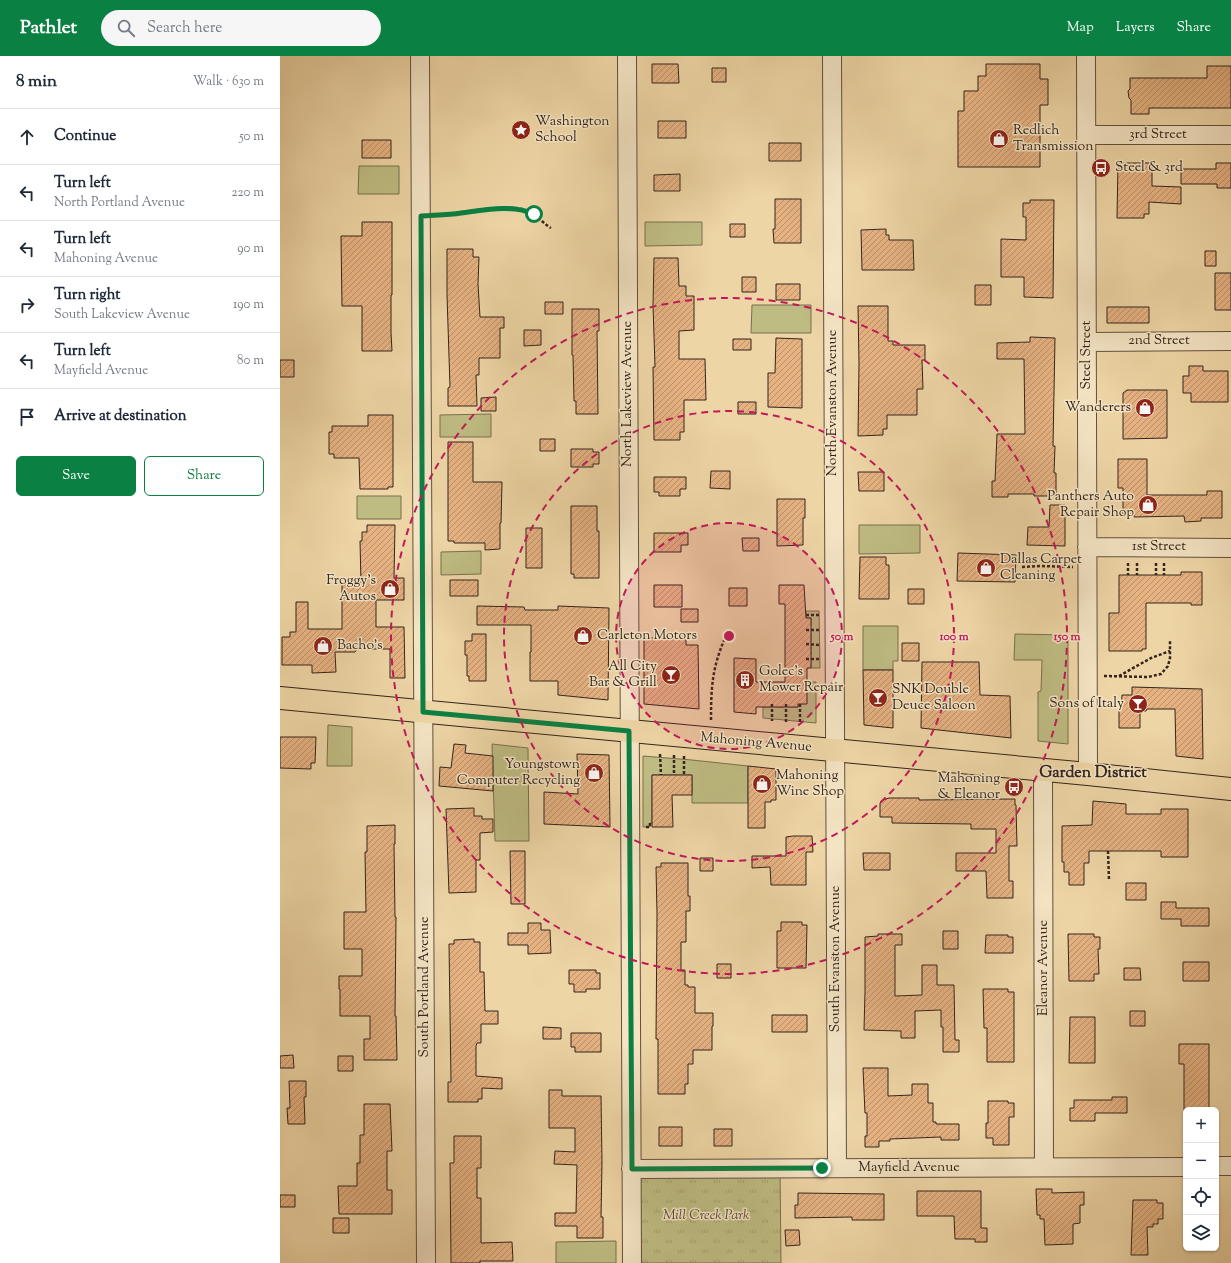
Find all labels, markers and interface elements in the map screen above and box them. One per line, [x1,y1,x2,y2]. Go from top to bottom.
search box [101,10,381,46]
text: Pathlet [20,15,77,42]
icon: search [115,17,137,39]
text: Search here [147,18,222,39]
text: Map [1067,18,1094,38]
text: Layers [1116,18,1154,38]
text: Share [1176,18,1211,38]
text: 8 min [16,70,57,94]
text: Walk · 630 m [193,73,264,91]
place label: Washington School [535,112,610,148]
place icon: Washington School [510,119,532,141]
place label: Redlich Transmission [1013,121,1094,157]
street label: 3rd Street [1129,125,1187,145]
icon: ahead [16,126,38,148]
text: Continue [54,126,116,147]
text: 50 m [239,128,264,146]
shop icon: Redlich Transmission [988,128,1010,150]
bus stop icon: Steel & 3rd [1090,157,1112,179]
place label: Steel & 3rd [1115,158,1183,178]
text: Turn left [54,173,111,194]
icon: left [16,182,38,204]
text: 220 m [231,184,264,202]
text: North Portland Avenue [54,194,185,212]
route start [525,205,543,223]
text: Turn left [54,229,111,250]
icon: left [16,238,38,260]
text: 90 m [237,240,264,258]
text: Mahoning Avenue [54,250,158,268]
text: Turn right [54,285,120,306]
icon: right [16,294,38,316]
text: 190 m [233,296,264,314]
text: South Lakeview Avenue [54,306,190,324]
street label: Steel Street [1077,320,1097,390]
street label: North Lakeview Avenue [618,321,638,467]
street label: North Evanston Avenue [823,330,843,476]
street label: 2nd Street [1128,331,1190,351]
text: Turn left [54,341,111,362]
icon: left [16,350,38,372]
text: 80 m [237,352,264,370]
text: Mayfield Avenue [54,362,148,380]
shop icon: Wanderers [1134,397,1156,419]
place label: Wanderers [1065,398,1131,418]
icon: arrive [16,406,38,428]
text: Arrive at destination [54,406,187,427]
button: Save [16,456,136,496]
button: Share [144,456,264,496]
place label: Panthers Auto Repair Shop [1047,487,1134,523]
shop icon: Panthers Auto Repair Shop [1137,494,1159,516]
street label: 1st Street [1132,537,1186,557]
place label: Dallas Carpet Cleaning [1000,550,1082,586]
shop icon: Dallas Carpet Cleaning [975,557,997,579]
place label: Froggy's Autos [326,571,376,607]
shop icon: Froggy's Autos [379,578,401,600]
shop icon: Carleton Motors [572,625,594,647]
place label: Carleton Motors [597,626,697,646]
text: 50 m [830,628,854,646]
text: 100 m [938,628,969,646]
text: 150 m [1052,628,1081,646]
centre of rings [722,629,736,643]
shop icon: Bacho's [312,635,334,657]
place label: Bacho's [337,636,382,656]
place label: All City Bar & Grill [589,657,657,693]
place label: Golec's Mower Repair [759,662,844,698]
bar icon: All City Bar & Grill [660,664,682,686]
building icon: Golec's Mower Repair [734,669,756,691]
place label: SNK Double Deuce Saloon [892,680,976,716]
bar icon: SNK Double Deuce Saloon [867,687,889,709]
bar icon: Sons of Italy [1127,693,1149,715]
place label: Sons of Italy [1049,694,1124,714]
street label: Mahoning Avenue [699,728,813,758]
place label: Youngstown Computer Recycling [457,755,580,791]
shop icon: Youngstown Computer Recycling [583,762,605,784]
district label: Garden District [1039,762,1147,785]
place label: Mahoning Wine Shop [776,766,844,802]
place label: Mahoning & Eleanor [938,769,1001,805]
shop icon: Mahoning Wine Shop [751,773,773,795]
bus stop icon: Mahoning & Eleanor [1003,776,1025,798]
street label: South Evanston Avenue [826,886,846,1032]
street label: South Portland Avenue [415,916,435,1058]
street label: Eleanor Avenue [1034,920,1054,1016]
map controls [1183,1107,1219,1251]
button: + [1183,1107,1219,1143]
button: − [1183,1143,1219,1179]
street label: Mayfield Avenue [858,1158,960,1178]
route end [813,1159,831,1177]
button: locate [1183,1179,1219,1215]
park label: Mill Creek Park [663,1206,750,1226]
button: layers [1183,1215,1219,1251]

